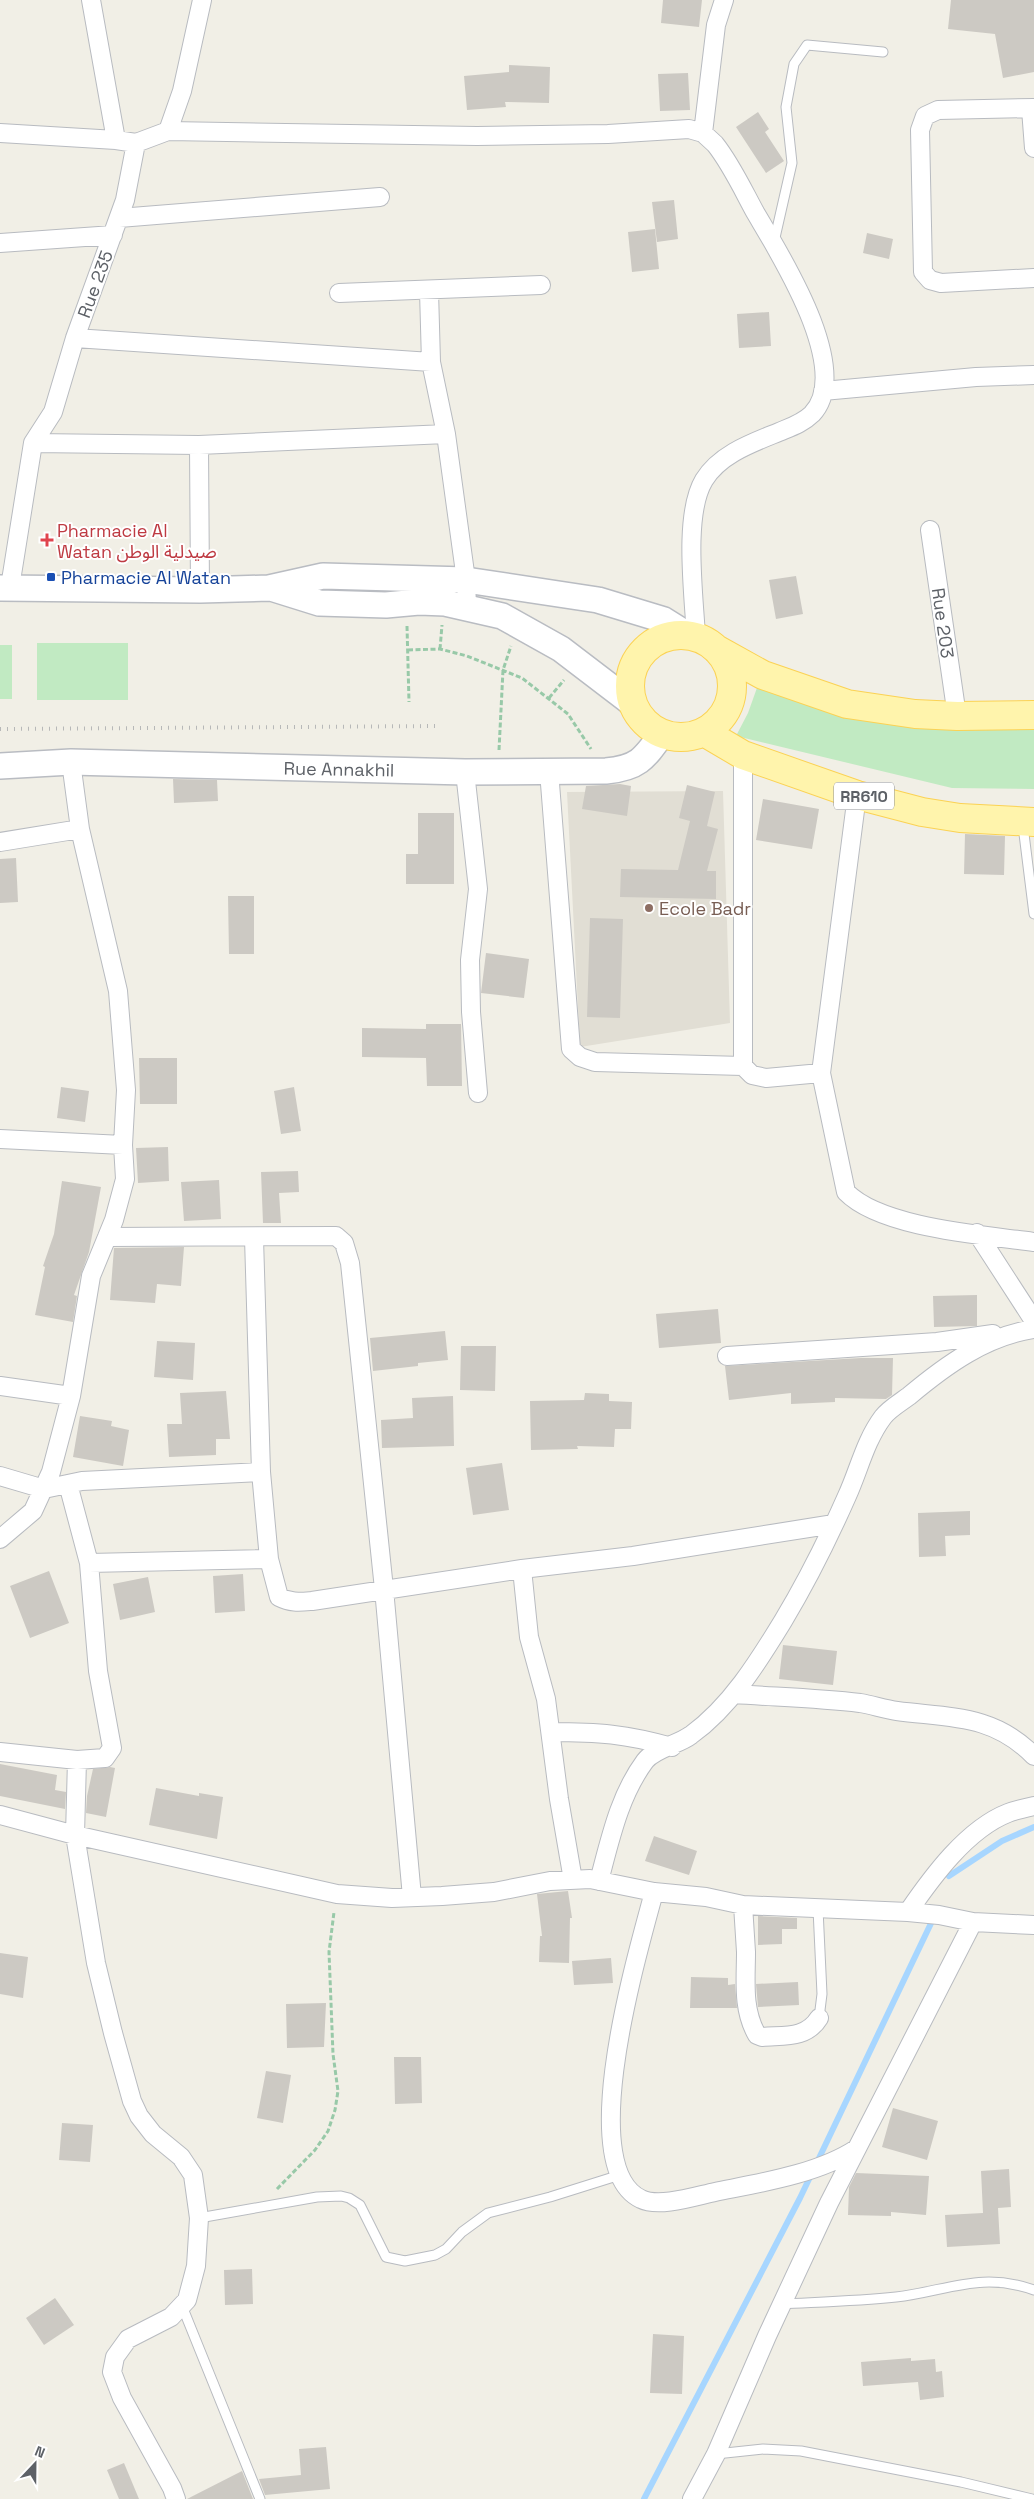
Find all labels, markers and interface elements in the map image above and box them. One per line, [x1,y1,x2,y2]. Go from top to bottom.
street label: Rue 235 [72,247,118,321]
place label: Pharmacie Al Watan صيدلية الوطن [57,519,217,563]
marker: Pharmacie Al Watan صيدلية الوطن [41,534,53,546]
place label: Pharmacie Al Watan [61,566,231,589]
marker: Pharmacie Al Watan [45,571,57,583]
street label: Rue 203 [927,586,959,660]
street label: Rue Annakhil [283,757,395,781]
road number: RR610 [834,782,894,809]
place label: Ecole Badr [659,897,751,920]
marker: Ecole Badr [643,902,655,914]
north arrow [10,2439,60,2489]
text: N [32,2442,48,2462]

